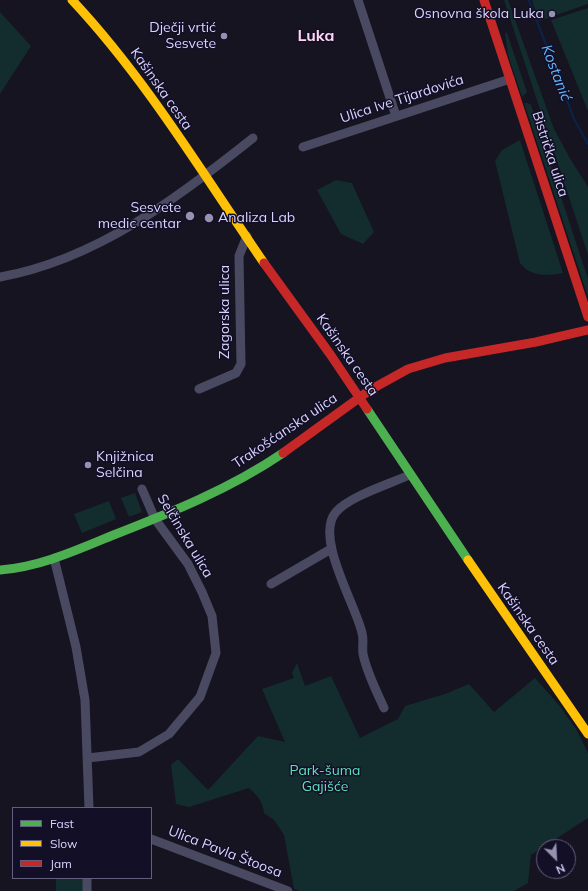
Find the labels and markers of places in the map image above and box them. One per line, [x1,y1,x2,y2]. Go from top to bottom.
place label: Osnovna škola Luka [414,6,544,22]
marker: Osnovna škola Luka [547,9,557,19]
place label: Dječji vrtić Sesvete [149,20,216,52]
marker: Dječji vrtić Sesvete [219,31,229,41]
place label: Sesvete medic centar [98,200,181,232]
marker: Sesvete medic centar [184,210,196,222]
place label: Analiza Lab [218,210,295,226]
marker: Analiza Lab [203,212,215,224]
place label: Knjižnica Selčina [96,449,154,482]
marker: Knjižnica Selčina [83,460,93,470]

